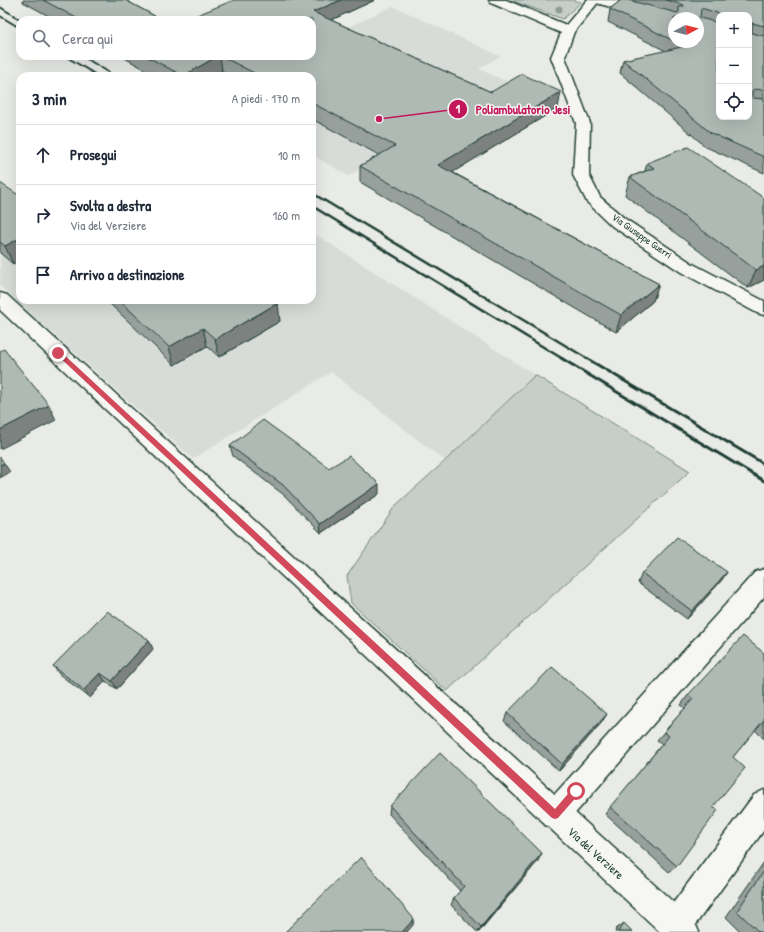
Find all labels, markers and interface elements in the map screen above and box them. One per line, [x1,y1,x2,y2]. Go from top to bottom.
north arrow [668,12,704,48]
map controls [716,12,752,120]
button: + [716,12,752,48]
search box [16,16,316,60]
icon: search [30,27,52,49]
text: Cerca qui [62,28,113,49]
button: − [716,48,752,84]
button: locate [716,84,752,120]
text: 3 min [32,87,67,110]
text: A piedi · 170 m [232,89,300,107]
callout: Poliambulatorio Jesi [448,97,578,122]
text: 1 [456,100,461,117]
text: Poliambulatorio Jesi [476,100,570,118]
icon: ahead [32,144,54,166]
text: Prosegui [70,144,117,165]
text: 10 m [278,146,300,164]
text: Svolta a destra [70,195,151,216]
icon: right [32,204,54,226]
text: 160 m [272,206,300,224]
street label: Via Giuseppe Guerri [609,210,675,262]
text: Via del Verziere [70,216,146,234]
icon: arrive [32,264,54,286]
text: Arrivo a destinazione [70,264,184,285]
route end [49,344,67,362]
route start [567,782,585,800]
street label: Via del Verziere [564,823,628,883]

